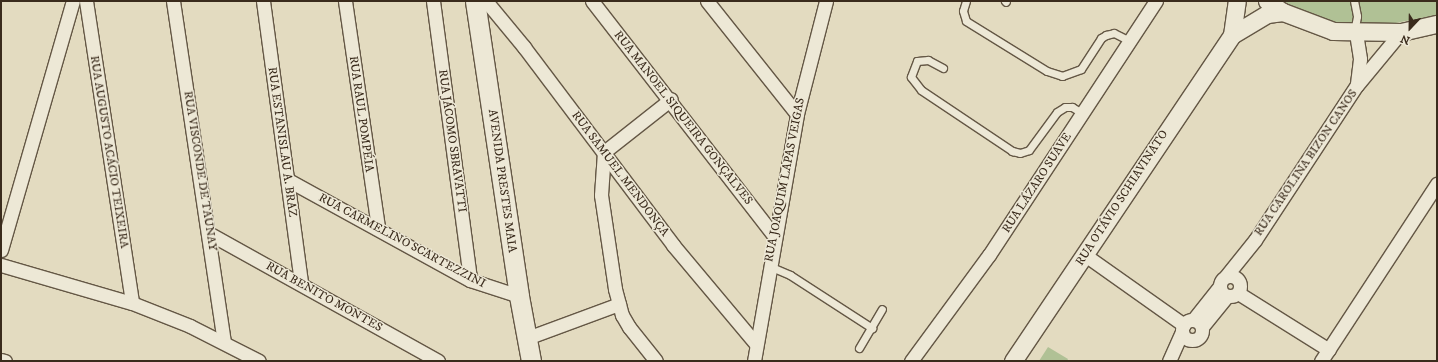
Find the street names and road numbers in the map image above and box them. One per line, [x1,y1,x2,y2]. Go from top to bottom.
street label: RUA MANOEL SIQUEIRA GONÇALVES [611,28,755,208]
street label: RUA AUGUSTO ACÁCIO TEIXEIRA [87,55,131,249]
street label: RUA RAUL POMPÉIA [346,55,376,173]
street label: RUA ESTANISLAU A. BRAZ [264,66,300,218]
street label: RUA JÁCOMO SBRAVATTI [435,69,469,213]
street label: RUA CAROLINA BIZON CANOS [1252,87,1360,239]
street label: RUA VISCONDE DE TAUNAY [180,90,220,252]
street label: RUA JOAQUIM LAPAS VEIGAS [762,97,808,263]
street label: AVENIDA PRESTES MAIA [485,108,519,254]
street label: RUA SAMUEL MENDONÇA [568,109,672,239]
street label: RUA OTÁVIO SCHIAVINATO [1073,128,1171,268]
street label: RUA LÁZARO SUAVE [999,130,1075,236]
street label: RUA CARMELINO SCARTEZZINI [316,191,488,291]
street label: RUA BENITO MONTES [263,259,385,335]

